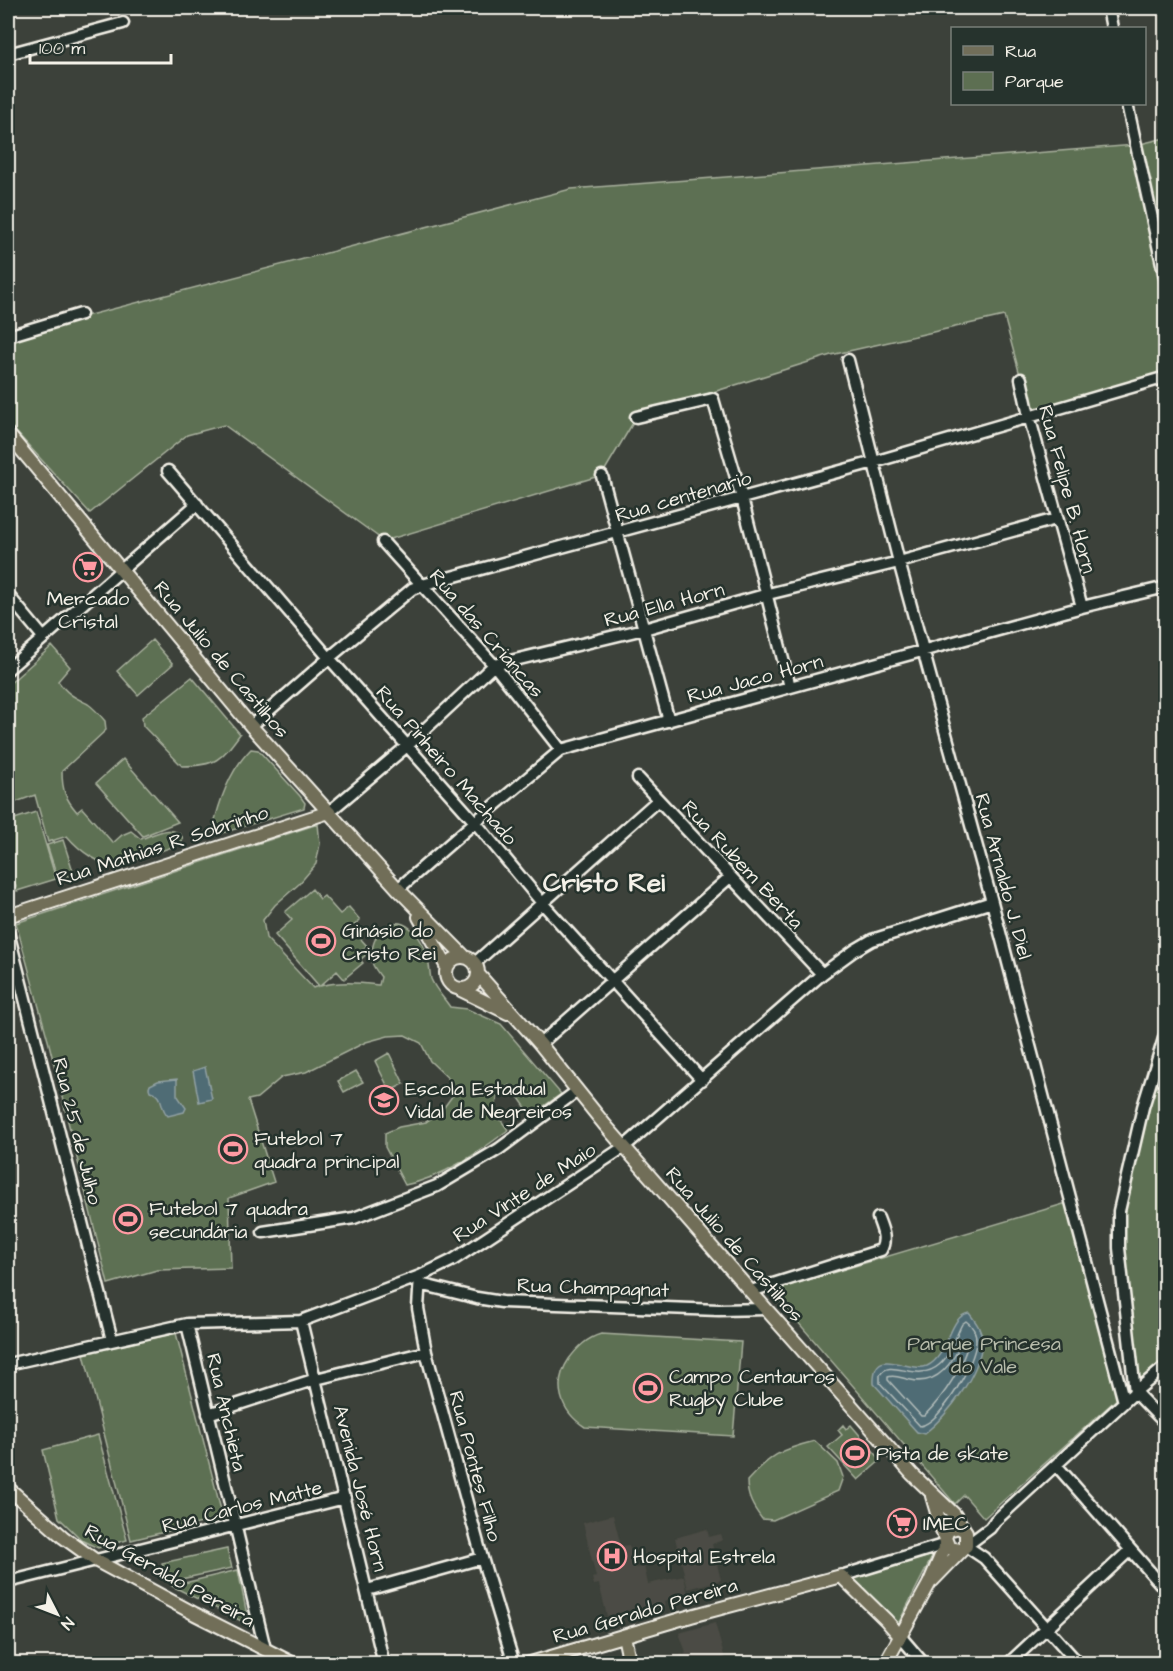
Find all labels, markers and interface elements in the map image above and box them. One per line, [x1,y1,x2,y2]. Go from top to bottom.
scale bar [30,27,171,65]
legend [951,27,1146,105]
text: 100 m [39,36,85,61]
text: Rua [1005,39,1036,64]
text: Parque [1005,69,1064,94]
street label: Rua Felipe B. Horn [1031,402,1103,576]
street label: Rua centenario [612,464,755,530]
supermarket icon: Mercado Cristal [72,551,104,583]
street label: Rua das Criancas [422,563,550,704]
street label: Rua Julio de Castilhos [147,575,295,744]
street label: Rua Ella Horn [601,575,727,634]
place label: Mercado Cristal [47,585,129,636]
street label: Rua Jaco Horn [684,647,826,711]
street label: Rua Pinheiro Machado [369,680,524,852]
street label: Rua Arnaldo J. Diel [967,790,1039,962]
street label: Rua Rubem Berta [675,794,809,935]
street label: Rua Mathias R Sobrinho [53,798,272,893]
district label: Cristo Rei [543,865,665,901]
place label: Ginásio do Cristo Rei [342,917,436,968]
sports icon: Ginásio do Cristo Rei [305,925,337,957]
street label: Rua 25 de Julho [45,1055,109,1208]
place label: Escola Estadual Vidal de Negreiros [405,1075,572,1127]
school or university icon: Escola Estadual Vidal de Negreiros [368,1084,400,1116]
place label: Futebol 7 quadra principal [254,1125,399,1176]
sports icon: Futebol 7 quadra principal [217,1133,249,1165]
street label: Rua Vinte de Maio [448,1136,601,1250]
street label: Rua Julio de Castilhos [659,1161,810,1328]
place label: Futebol 7 quadra secundária [149,1195,308,1246]
sports icon: Futebol 7 quadra secundária [112,1203,144,1235]
street label: Rua Champagnat [516,1271,670,1306]
park label: Parque Princesa do Vale [907,1330,1061,1381]
street label: Rua Anchieta [199,1351,253,1474]
place label: Campo Centauros Rugby Clube [669,1363,835,1415]
sports icon: Campo Centauros Rugby Clube [632,1372,664,1404]
street label: Rua Pontes Filho [441,1388,509,1545]
street label: Avenida José Horn [326,1402,394,1574]
sports icon: Pista de skate [839,1437,871,1469]
place label: Pista de skate [876,1440,1009,1468]
street label: Rua Carlos Matte [159,1473,325,1540]
supermarket icon: IMEC [886,1507,918,1539]
place label: IMEC [923,1510,969,1538]
street label: Rua Geraldo Pereira [79,1517,260,1634]
hospital icon: Hospital Estrela [596,1540,628,1572]
place label: Hospital Estrela [633,1543,775,1571]
street label: Rua Geraldo Pereira [550,1571,741,1651]
north arrow [27,1584,87,1644]
text: N [56,1612,79,1634]

